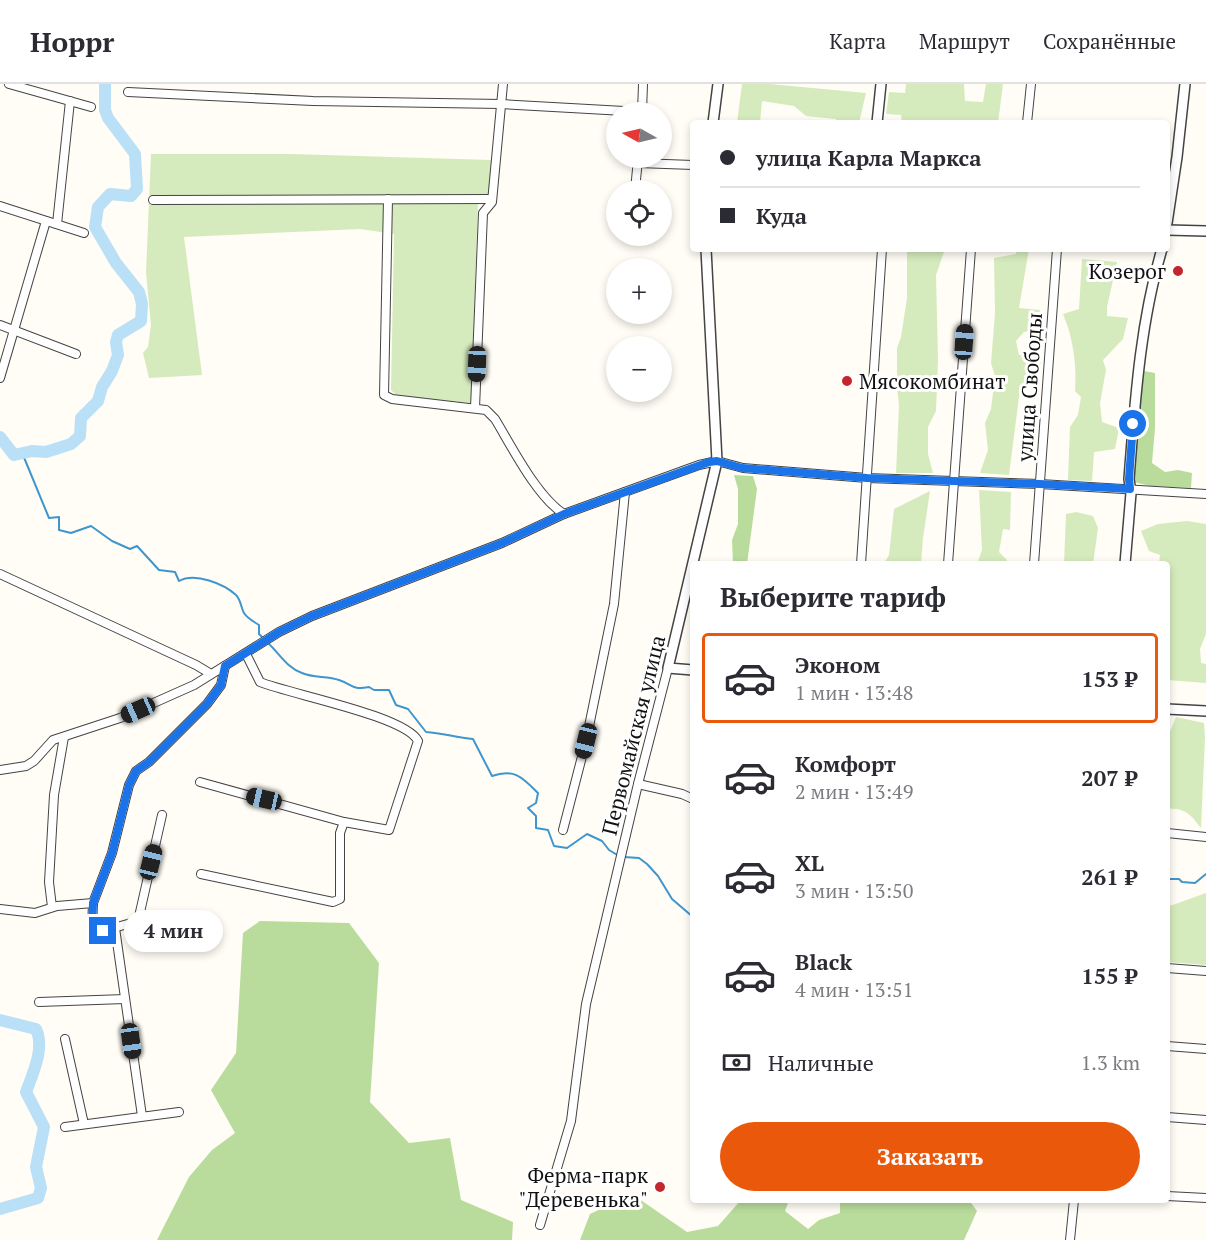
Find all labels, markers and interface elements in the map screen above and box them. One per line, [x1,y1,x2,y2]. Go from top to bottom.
text: Hoppr [30,23,114,60]
text: Карта [829,27,886,55]
text: Маршрут [919,27,1010,55]
text: Сохранённые [1043,27,1176,55]
north arrow [606,102,672,168]
map controls [606,102,672,402]
text: улица Карла Маркса [756,143,982,172]
button: locate [606,180,672,246]
text: Куда [756,201,807,230]
place label: Козерог [1089,257,1166,285]
button: + [606,258,672,324]
marker: Козерог [1171,264,1185,278]
street label: улица Свободы [1010,312,1048,463]
car [954,323,974,361]
button: − [606,336,672,402]
car [467,346,487,382]
place label: Мясокомбинат [859,367,1006,395]
marker: Мясокомбинат [840,374,854,388]
route start [1119,410,1146,437]
text: Выберите тариф [720,579,946,615]
street label: Первомайская улица [595,632,671,838]
text: Эконом [795,650,880,679]
icon: car [723,651,777,705]
text: 153 ₽ [1081,664,1137,693]
text: 1 мин · 13:48 [795,679,913,706]
car [118,694,158,726]
car [573,721,599,761]
text: Комфорт [795,749,896,778]
icon: car [723,750,777,804]
text: 207 ₽ [1081,763,1137,792]
text: 2 мин · 13:49 [795,778,913,805]
car [244,786,284,812]
car [138,842,164,882]
text: XL [795,848,824,877]
icon: car [723,849,777,903]
text: 261 ₽ [1081,862,1137,891]
text: 3 мин · 13:50 [795,877,913,904]
callout: 4 мин [124,910,223,952]
route end [89,917,116,944]
text: 4 мин [144,917,203,944]
text: Black [795,947,852,976]
icon: car [723,948,777,1002]
text: 155 ₽ [1081,961,1137,990]
text: 4 мин · 13:51 [795,976,913,1003]
car [120,1022,142,1060]
icon: cash [720,1046,753,1079]
text: Наличные [768,1048,874,1077]
text: 1.3 km [1081,1049,1140,1076]
button: Заказать [720,1122,1140,1191]
place label: Ферма-парк "Деревенька" [519,1161,649,1213]
marker: Ферма-парк "Деревенька" [653,1180,667,1194]

